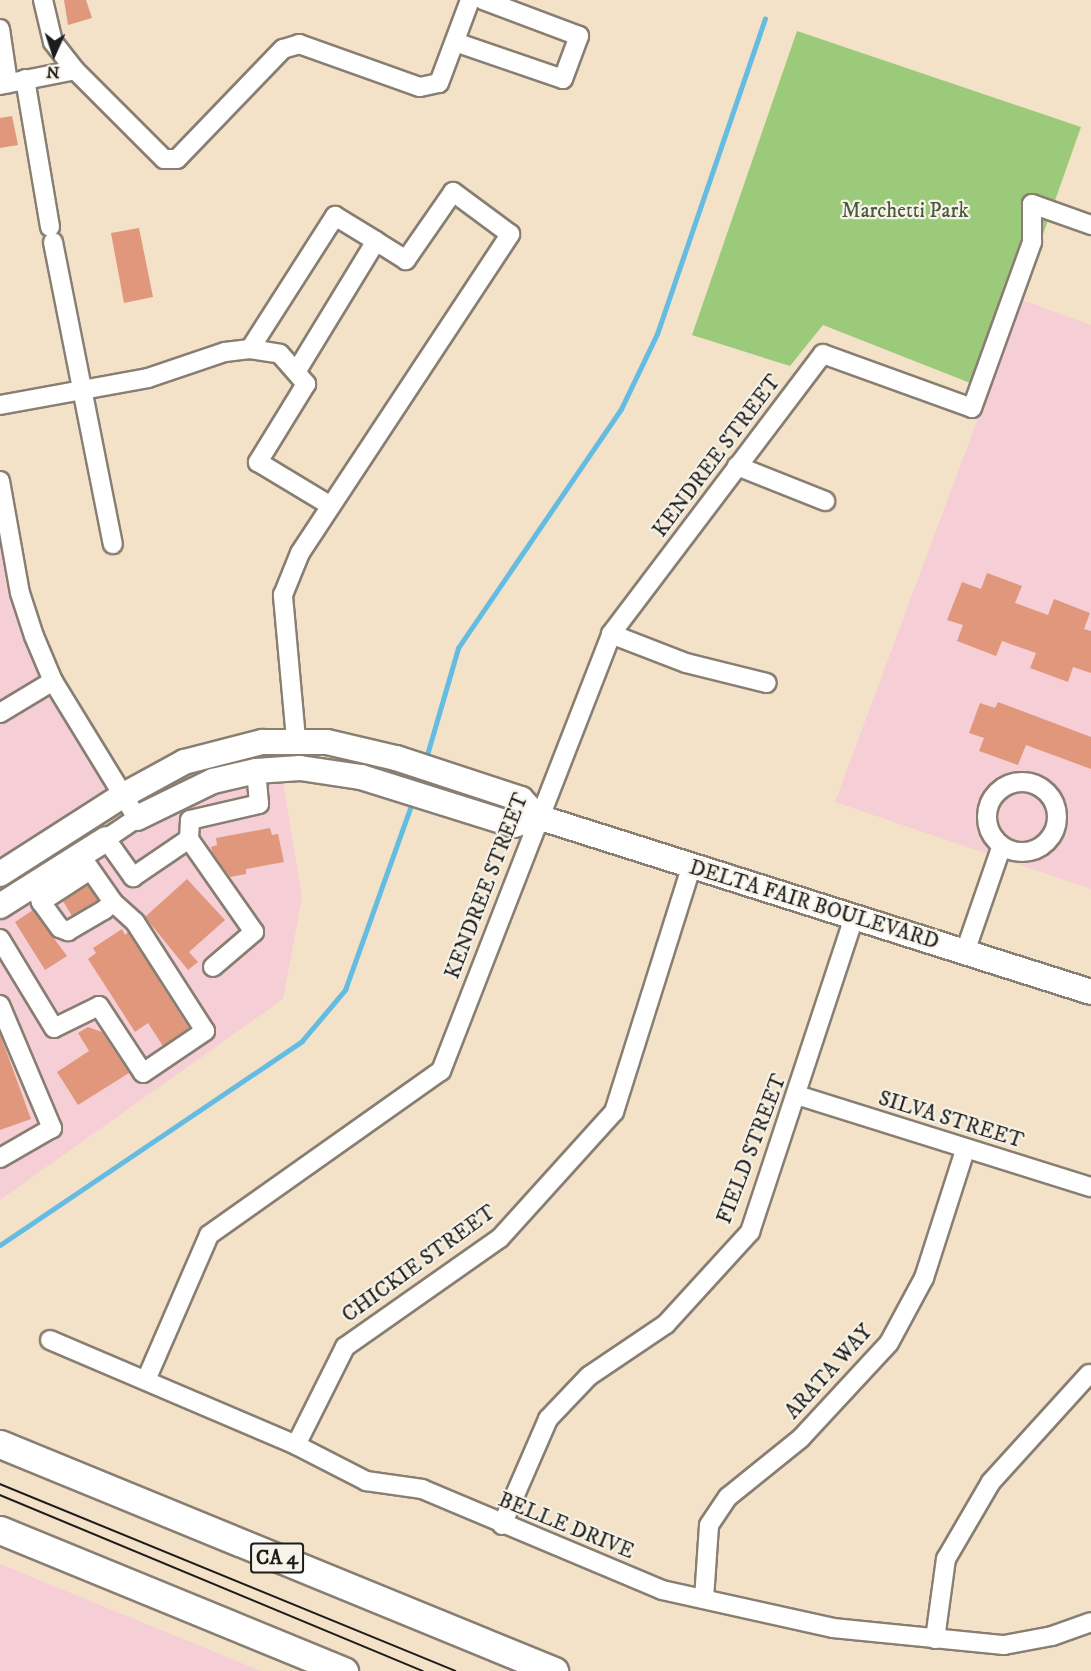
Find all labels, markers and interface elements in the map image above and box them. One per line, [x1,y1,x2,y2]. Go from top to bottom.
north arrow [24,24,84,84]
text: N [46,62,60,82]
park label: Marchetti Park [841,198,969,224]
street label: KENDREE STREET [648,370,786,542]
street label: KENDREE STREET [440,790,534,982]
street label: DELTA FAIR BOULEVARD [686,855,942,955]
street label: FIELD STREET [712,1071,792,1227]
street label: SILVA STREET [875,1086,1027,1154]
street label: CHICKIE STREET [337,1200,501,1328]
street label: ARATA WAY [780,1320,878,1424]
street label: BELLE DRIVE [495,1487,637,1565]
road number: CA 4 [250,1541,304,1575]

